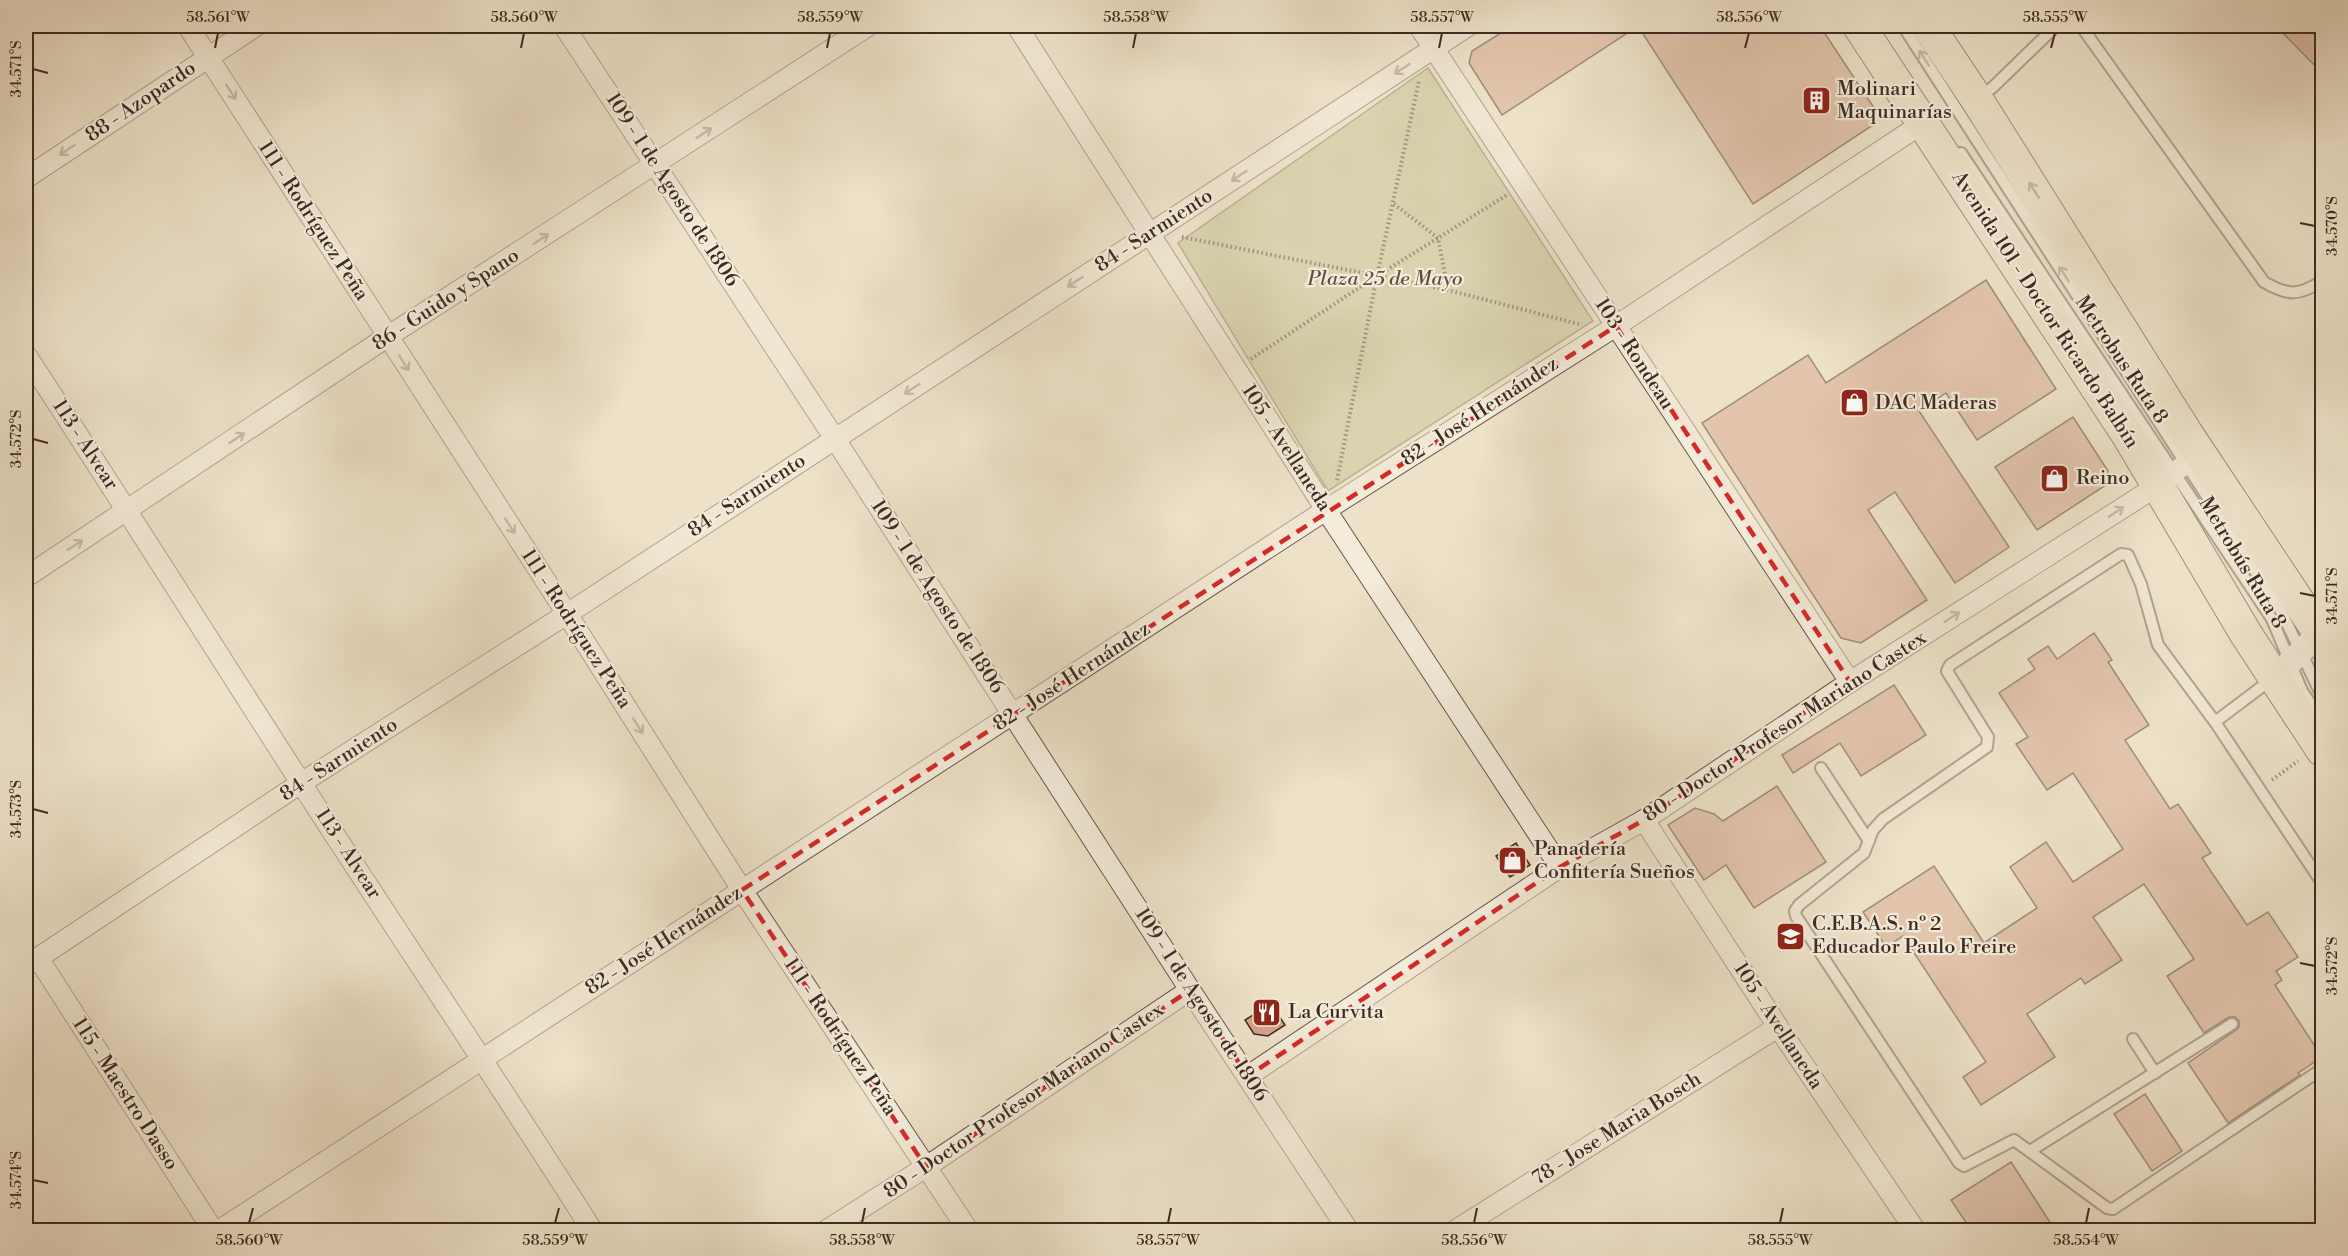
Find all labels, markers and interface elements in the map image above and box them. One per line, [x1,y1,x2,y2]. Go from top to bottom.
text: 58.561°W [186,8,250,27]
text: 58.560°W [490,8,558,27]
text: 58.559°W [797,8,863,27]
text: 58.558°W [1103,8,1169,27]
text: 58.557°W [1410,8,1474,27]
text: 58.556°W [1716,8,1782,27]
text: 58.555°W [2023,8,2088,27]
text: 34.571°S [7,40,26,98]
one-way arrow [1918,50,1930,67]
street label: 88 - Azopardo [81,56,201,148]
one-way arrow [1394,63,1410,75]
place label: Molinari Maquinarías [1837,77,1952,125]
one-way arrow [225,83,237,100]
building icon: Molinari Maquinarías [1800,84,1832,116]
street label: 109 - 1 de Agosto de 1806 [600,88,744,292]
one-way arrow [696,127,712,139]
street label: 111 - Rodríguez Peña [252,136,374,306]
one-way arrow [59,145,76,157]
street label: Avenida 101 - Doctor Ricardo Balbín [1945,166,2144,453]
one-way arrow [1231,170,1247,182]
one-way arrow [2028,182,2040,199]
street label: 84 - Sarmiento [1090,184,1218,278]
text: 34.570°S [2323,196,2342,256]
one-way arrow [532,232,549,244]
street label: 86 - Guido y Spano [368,243,524,357]
park label: Plaza 25 de Mayo [1306,267,1463,292]
one-way arrow [2058,267,2070,283]
one-way arrow [1067,276,1084,288]
street label: Metrobus Ruta 8 [2069,291,2173,429]
street label: 103 - Rondeau [1589,293,1680,415]
street label: 82 - José Hernández [1397,352,1563,472]
one-way arrow [398,354,410,371]
street label: 105 - Avellaneda [1236,380,1337,517]
one-way arrow [904,383,921,395]
shop icon: DAC Maderas [1838,387,1870,419]
place label: DAC Maderas [1875,391,1997,416]
street label: 113 - Alvear [46,395,124,495]
text: 34.572°S [7,410,26,468]
one-way arrow [228,431,245,443]
street label: 84 - Sarmiento [683,449,811,543]
shop icon: Reino [2039,462,2071,494]
place label: Reino [2076,466,2130,491]
street label: Metrobús Ruta 8 [2193,493,2291,633]
street label: 109 - 1 de Agosto de 1806 [865,495,1009,699]
one-way arrow [2108,505,2125,518]
one-way arrow [504,518,516,534]
one-way arrow [66,539,83,552]
street label: 111 - Rodríguez Peña [515,544,637,714]
text: 34.571°S [2323,567,2342,625]
one-way arrow [1943,610,1960,622]
street label: 82 - José Hernández [989,617,1155,737]
street label: 80 - Doctor Profesor Mariano Castex [1639,625,1932,828]
street label: 84 - Sarmiento [275,713,403,807]
one-way arrow [632,717,644,734]
text: 34.573°S [7,780,26,838]
street label: 113 - Alvear [309,804,387,904]
place label: Panadería Confitería Sueños [1534,837,1695,885]
shop icon: Panadería Confitería Sueños [1497,844,1529,876]
street label: 82 - José Hernández [581,881,747,1001]
street label: 109 - 1 de Agosto de 1806 [1129,903,1273,1107]
place label: C.E.B.A.S. nº 2 Educador Paulo Freire [1812,912,2016,960]
school or university icon: C.E.B.A.S. nº 2 Educador Paulo Freire [1775,920,1807,952]
text: 34.572°S [2323,937,2342,995]
street label: 111 - Rodríguez Peña [778,953,903,1122]
street label: 105 - Avellaneda [1728,958,1829,1095]
restaurant icon: La Curvita [1251,996,1283,1028]
street label: 80 - Doctor Profesor Mariano Castex [879,997,1170,1204]
place label: La Curvita [1288,1000,1385,1025]
street label: 115 - Maestro Dasso [66,1013,184,1175]
street label: 78 - Jose Maria Bosch [1528,1067,1706,1191]
text: 34.574°S [7,1151,26,1209]
text: 58.560°W [215,1231,283,1250]
text: 58.559°W [522,1231,588,1250]
text: 58.558°W [829,1231,895,1250]
text: 58.557°W [1136,1231,1200,1250]
text: 58.556°W [1441,1231,1507,1250]
text: 58.555°W [1748,1231,1813,1250]
text: 58.554°W [2053,1231,2119,1250]

